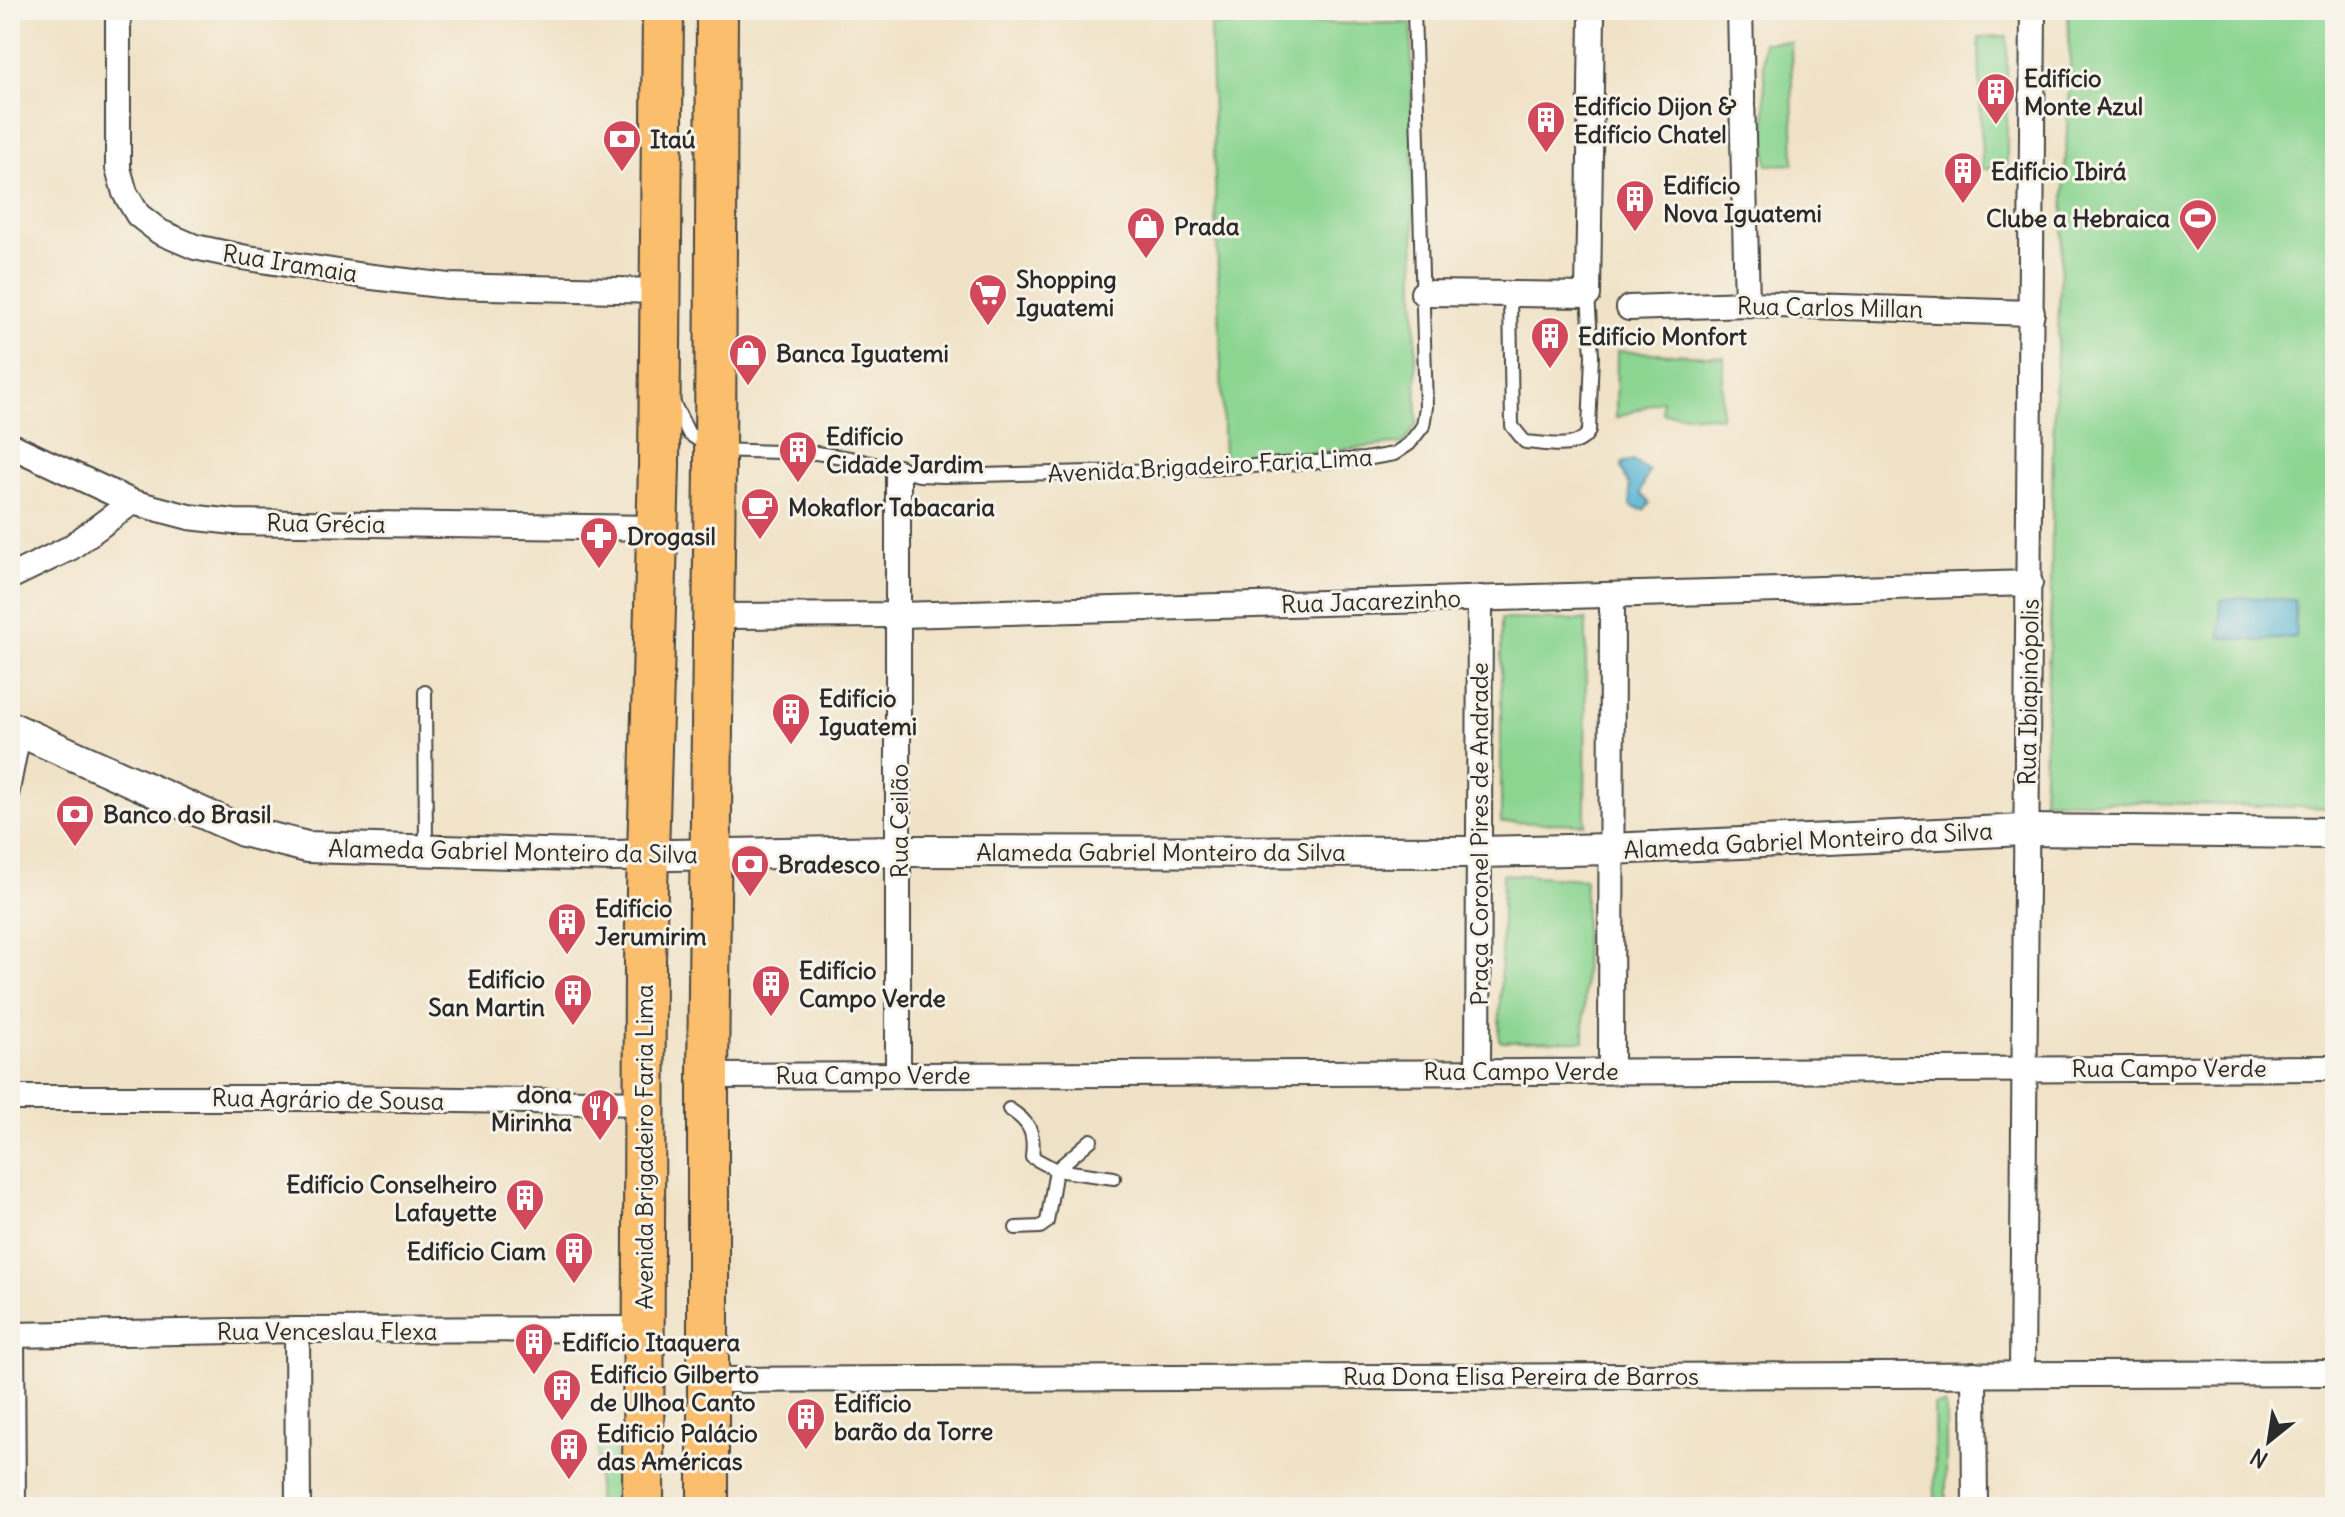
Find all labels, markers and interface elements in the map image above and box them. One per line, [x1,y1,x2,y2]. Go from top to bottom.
place label: Edifício Monte Azul [2024,63,2143,121]
building icon: Edifício Monte Azul [1975,71,2017,126]
place label: Edifício Dijon & Edifício Chatel [1574,91,1737,149]
building icon: Edifício Dijon & Edifício Chatel [1525,99,1567,154]
bank icon: Itaú [601,118,643,173]
place label: Itaú [650,124,696,154]
building icon: Edifício Ibirá [1942,150,1984,205]
place label: Edifício Ibirá [1991,156,2127,186]
place label: Edifício Nova Iguatemi [1663,170,1822,228]
building icon: Edifício Nova Iguatemi [1614,178,1656,233]
sports icon: Clube a Hebraica [2177,197,2219,252]
place label: Clube a Hebraica [1986,203,2170,233]
shop icon: Prada [1125,205,1167,260]
place label: Prada [1174,211,1240,241]
street label: Rua Iramaia [221,238,359,288]
place label: Shopping Iguatemi [1016,264,1117,322]
supermarket icon: Shopping Iguatemi [967,272,1009,327]
street label: Rua Carlos Millan [1737,290,1923,324]
building icon: Edifício Monfort [1529,315,1571,370]
place label: Edifício Monfort [1578,321,1748,351]
shop icon: Banca Iguatemi [727,332,769,387]
place label: Banca Iguatemi [776,338,949,368]
place label: Edifício Cidade Jardim [826,421,983,479]
building icon: Edifício Cidade Jardim [777,429,819,484]
street label: Avenida Brigadeiro Faria Lima [1047,442,1373,488]
cafe icon: Mokaflor Tabacaria [739,486,781,541]
place label: Mokaflor Tabacaria [788,492,995,522]
street label: Rua Grécia [266,507,386,539]
pharmacy icon: Drogasil [578,515,620,570]
place label: Drogasil [627,521,716,551]
street label: Rua Jacarezinho [1281,583,1461,619]
street label: Rua Ibiapinópolis [2011,598,2045,786]
street label: Praça Coronel Pires de Andrade [1464,662,1494,1006]
place label: Edifício Iguatemi [819,683,917,741]
building icon: Edifício Iguatemi [770,691,812,746]
street label: Rua Ceilão [884,764,914,878]
bank icon: Banco do Brasil [54,793,96,848]
place label: Banco do Brasil [103,799,271,829]
street label: Alameda Gabriel Monteiro da Silva [1623,815,1993,865]
street label: Alameda Gabriel Monteiro da Silva [328,833,698,869]
street label: Alameda Gabriel Monteiro da Silva [976,837,1346,867]
bank icon: Bradesco [729,843,771,898]
place label: Bradesco [778,849,880,879]
place label: Edifício Jerumirim [595,893,707,951]
building icon: Edifício Jerumirim [546,901,588,956]
place label: Edifício Campo Verde [799,955,946,1013]
building icon: Edifício Campo Verde [750,963,792,1018]
place label: Edifício San Martin [428,964,545,1022]
building icon: Edifício San Martin [552,972,594,1027]
street label: Avenida Brigadeiro Faria Lima [629,984,659,1310]
street label: Rua Campo Verde [2071,1053,2267,1083]
street label: Rua Campo Verde [1423,1056,1619,1086]
street label: Rua Campo Verde [775,1060,971,1090]
place label: dona Mirinha [491,1079,572,1137]
street label: Rua Agrário de Sousa [211,1082,445,1116]
restaurant icon: dona Mirinha [579,1087,621,1142]
place label: Edifício Conselheiro Lafayette [286,1169,497,1227]
building icon: Edifício Conselheiro Lafayette [504,1177,546,1232]
building icon: Edifício Ciam [553,1230,595,1285]
place label: Edifício Ciam [407,1236,546,1266]
street label: Rua Venceslau Flexa [217,1316,437,1346]
building icon: Edifício Itaquera [513,1321,555,1376]
place label: Edifício Itaquera [562,1327,740,1357]
place label: Edifício Gilberto de Ulhoa Canto [590,1359,759,1417]
street label: Rua Dona Elisa Pereira de Barros [1343,1361,1699,1391]
building icon: Edifício Gilberto de Ulhoa Canto [541,1367,583,1422]
place label: Edifício barão da Torre [834,1388,993,1446]
building icon: Edifício barão da Torre [785,1396,827,1451]
north arrow [2229,1401,2309,1481]
place label: Edificio Palácio das Américas [597,1418,758,1476]
building icon: Edificio Palácio das Américas [548,1426,590,1481]
text: N [2245,1442,2273,1474]

